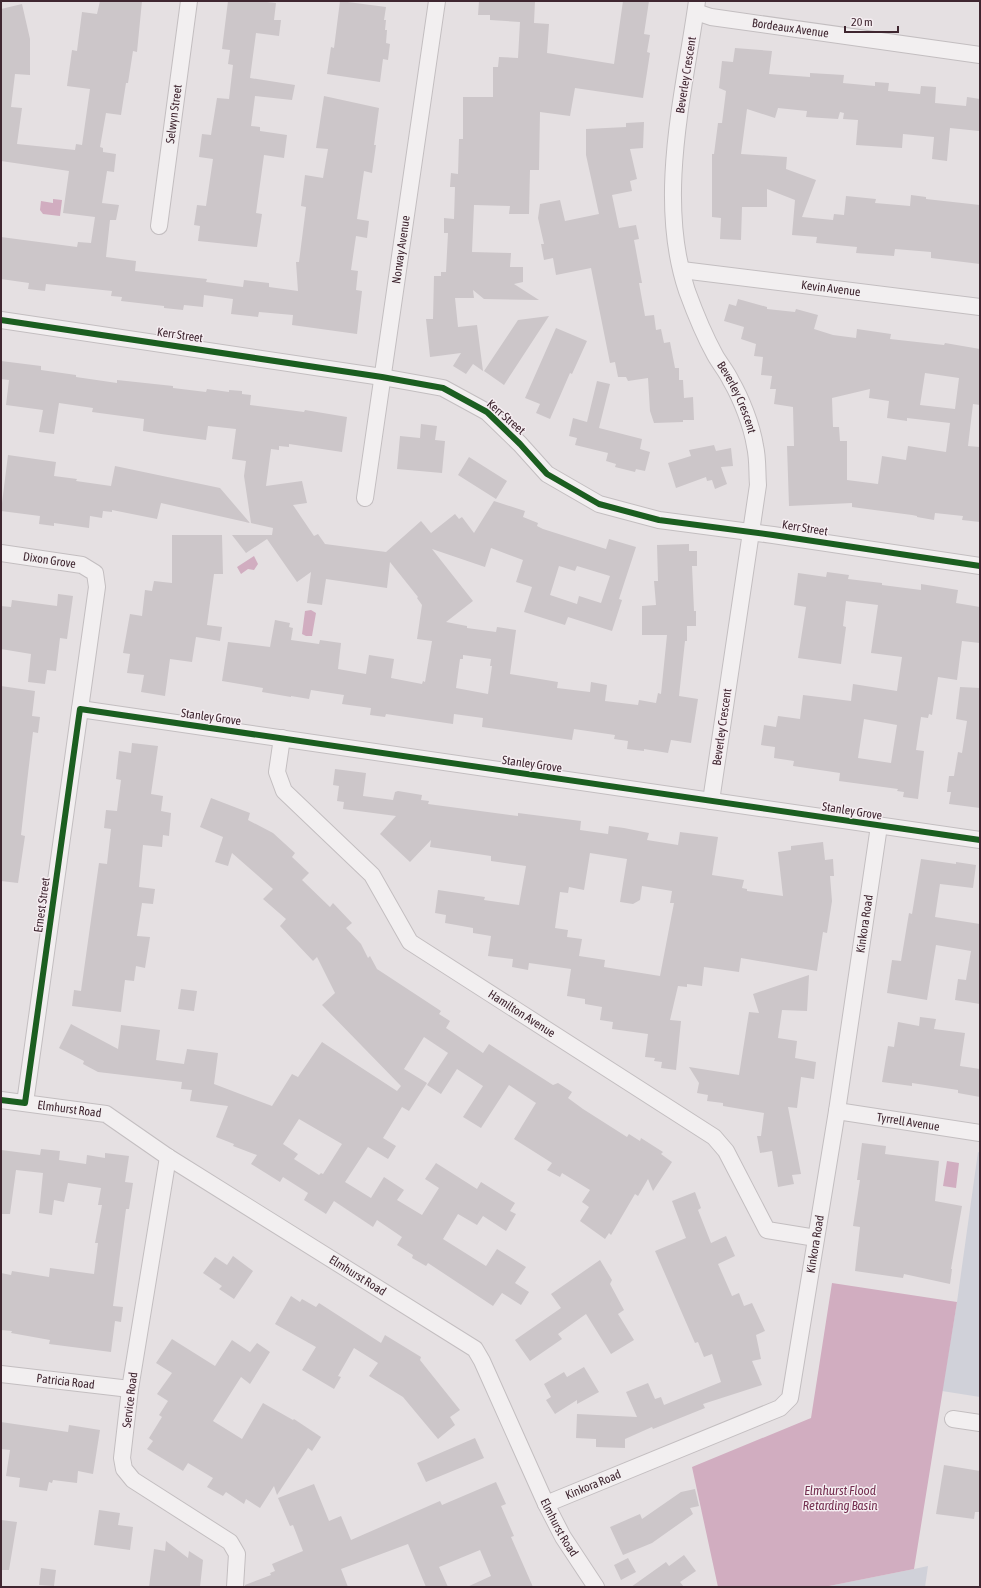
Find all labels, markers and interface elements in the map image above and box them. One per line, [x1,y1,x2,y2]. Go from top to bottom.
scale bar [845,8,898,34]
text: 20 m [851,15,873,29]
street label: Bordeaux Avenue [751,16,830,41]
street label: Beverley Crescent [673,35,699,114]
street label: Selwyn Street [163,83,185,144]
street label: Norway Avenue [389,215,413,285]
street label: Kevin Avenue [801,278,861,299]
street label: Kerr Street [156,325,204,345]
street label: Beverley Crescent [714,359,759,435]
street label: Kerr Street [484,397,528,438]
street label: Kerr Street [781,517,829,539]
street label: Dixon Grove [22,549,77,571]
street label: Beverley Crescent [710,687,734,766]
street label: Stanley Grove [180,706,242,728]
street label: Stanley Grove [501,753,563,775]
street label: Stanley Grove [821,799,883,823]
street label: Ernest Street [31,876,53,934]
street label: Kinkora Road [853,894,876,954]
street label: Hamilton Avenue [486,987,558,1040]
street label: Elmhurst Road [37,1098,102,1120]
street label: Tyrrell Avenue [876,1110,941,1134]
street label: Kinkora Road [804,1214,827,1274]
street label: Elmhurst Road [327,1253,389,1299]
street label: Patricia Road [36,1371,95,1392]
street label: Service Road [120,1371,140,1429]
street label: Kinkora Road [563,1467,623,1502]
water label: Elmhurst Flood Retarding Basin [803,1483,878,1513]
street label: Elmhurst Road [537,1496,581,1559]

